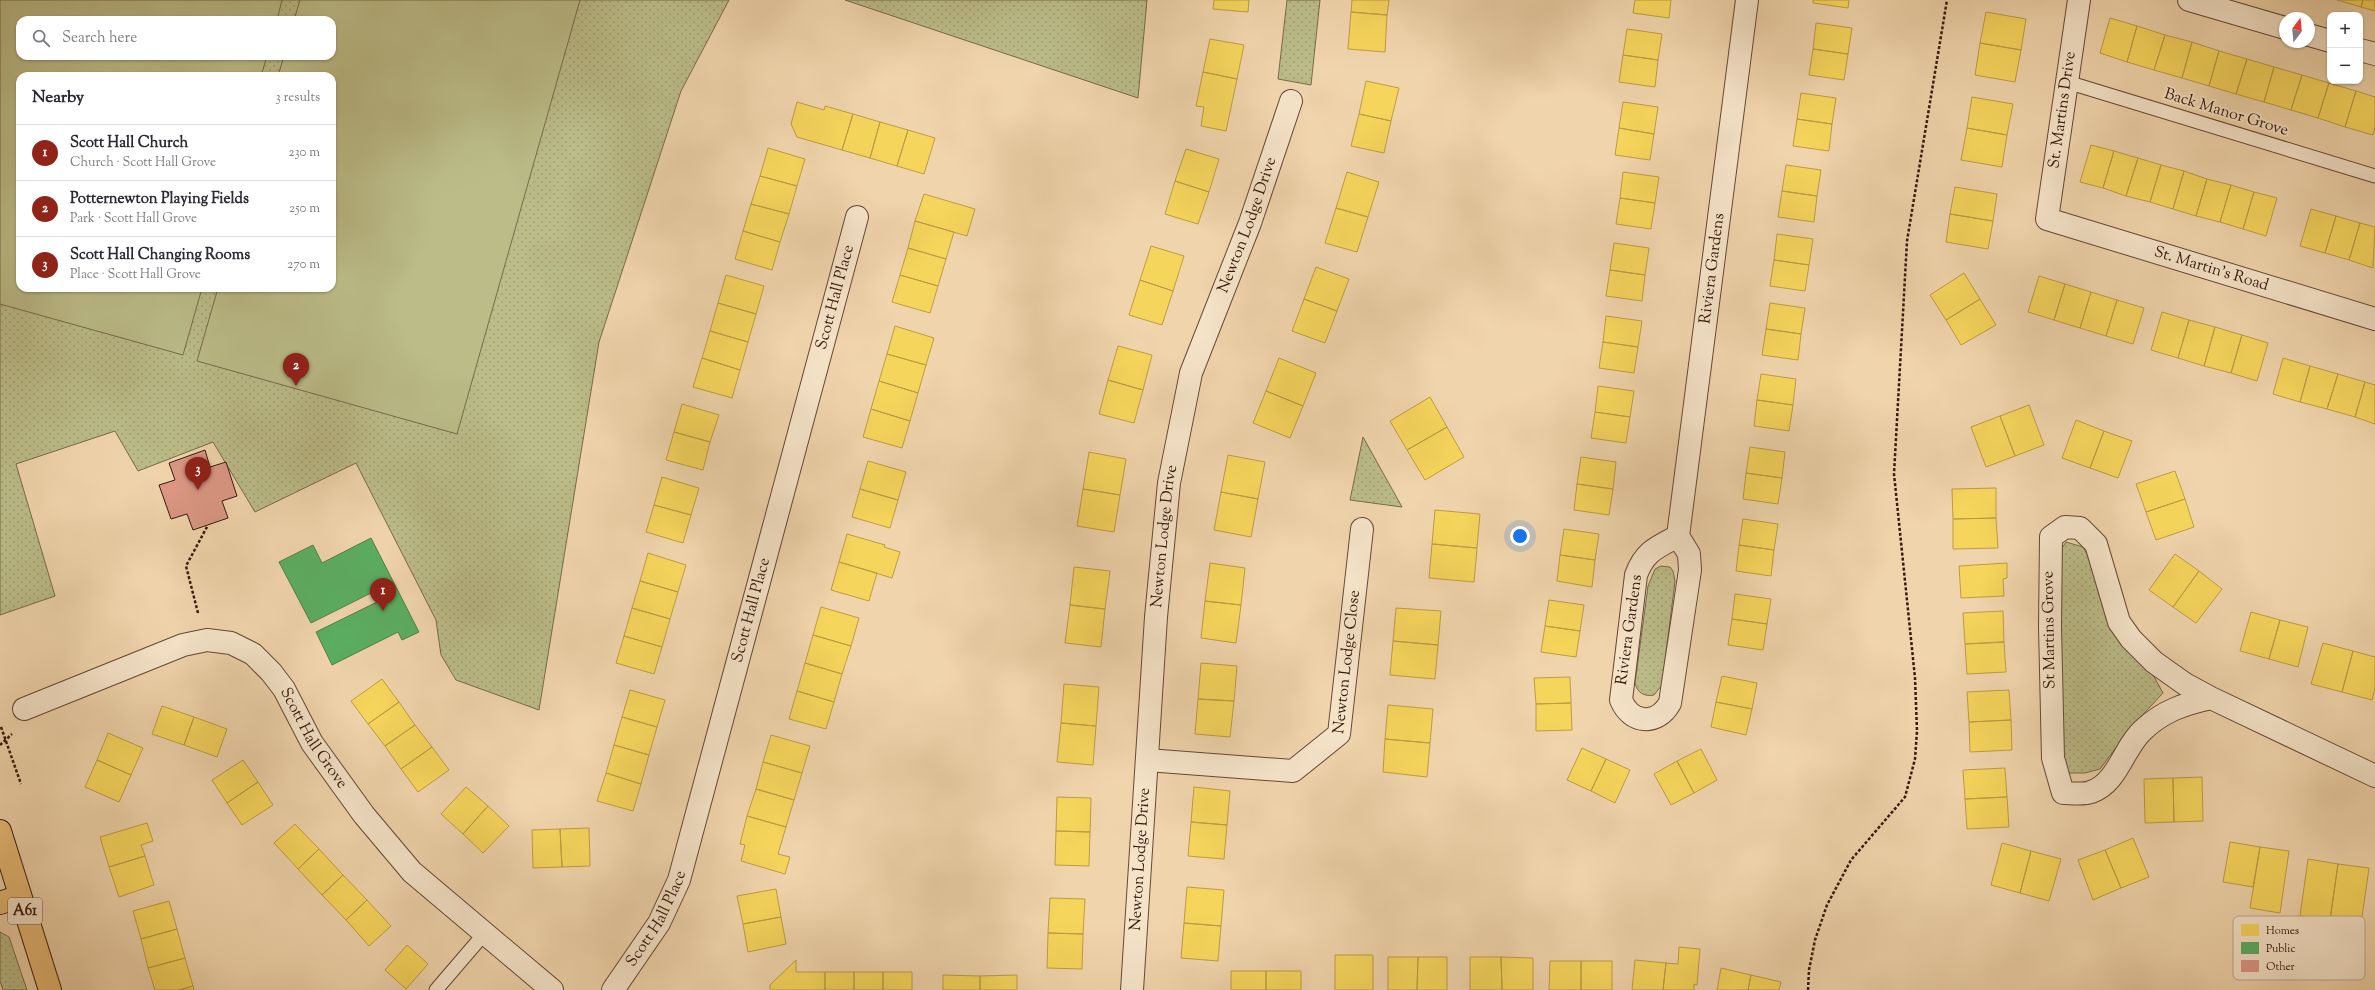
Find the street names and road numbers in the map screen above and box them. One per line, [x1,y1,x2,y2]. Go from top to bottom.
street label: St. Martins Drive [2043,50,2083,170]
street label: Back Manor Grove [2161,83,2291,143]
street label: Newton Lodge Drive [1212,154,1283,296]
street label: Riviera Gardens [1694,212,1731,325]
street label: St. Martin's Road [2151,241,2271,297]
street label: Scott Hall Place [810,242,860,352]
street label: Newton Lodge Drive [1145,463,1184,609]
street label: Scott Hall Place [726,555,776,665]
street label: St Martins Grove [2037,571,2063,689]
street label: Riviera Gardens [1611,573,1649,687]
street label: Newton Lodge Close [1328,589,1367,735]
street label: Scott Hall Grove [274,684,353,794]
street label: Newton Lodge Drive [1124,787,1156,932]
street label: Scott Hall Place [621,868,692,972]
road number: A61 [8,898,42,924]

